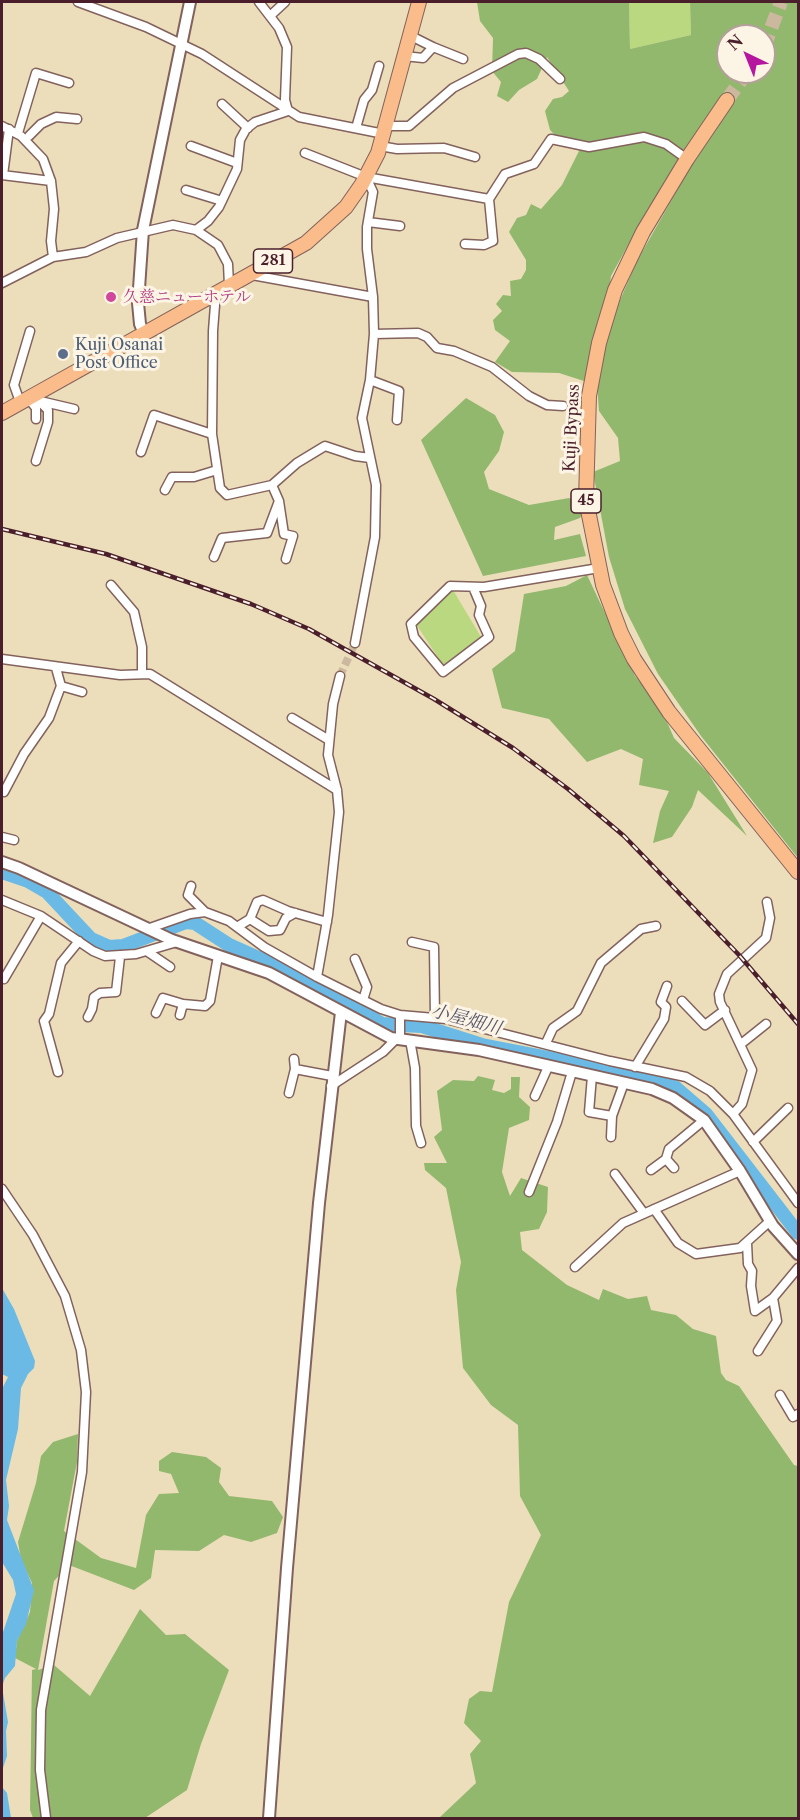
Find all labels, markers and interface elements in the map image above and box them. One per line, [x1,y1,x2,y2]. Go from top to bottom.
north arrow [716,24,776,84]
text: N [723,30,747,54]
road number: 281 [254,249,292,273]
place label: 久慈ニューホテル [123,287,251,307]
marker: 久慈ニューホテル [104,290,118,304]
place label: Kuji Osanai Post Office [75,335,163,373]
marker: Kuji Osanai Post Office [56,347,70,361]
street label: Kuji Bypass [560,384,584,472]
road number: 45 [571,489,601,513]
water label: 小屋畑川 [428,1000,504,1040]

